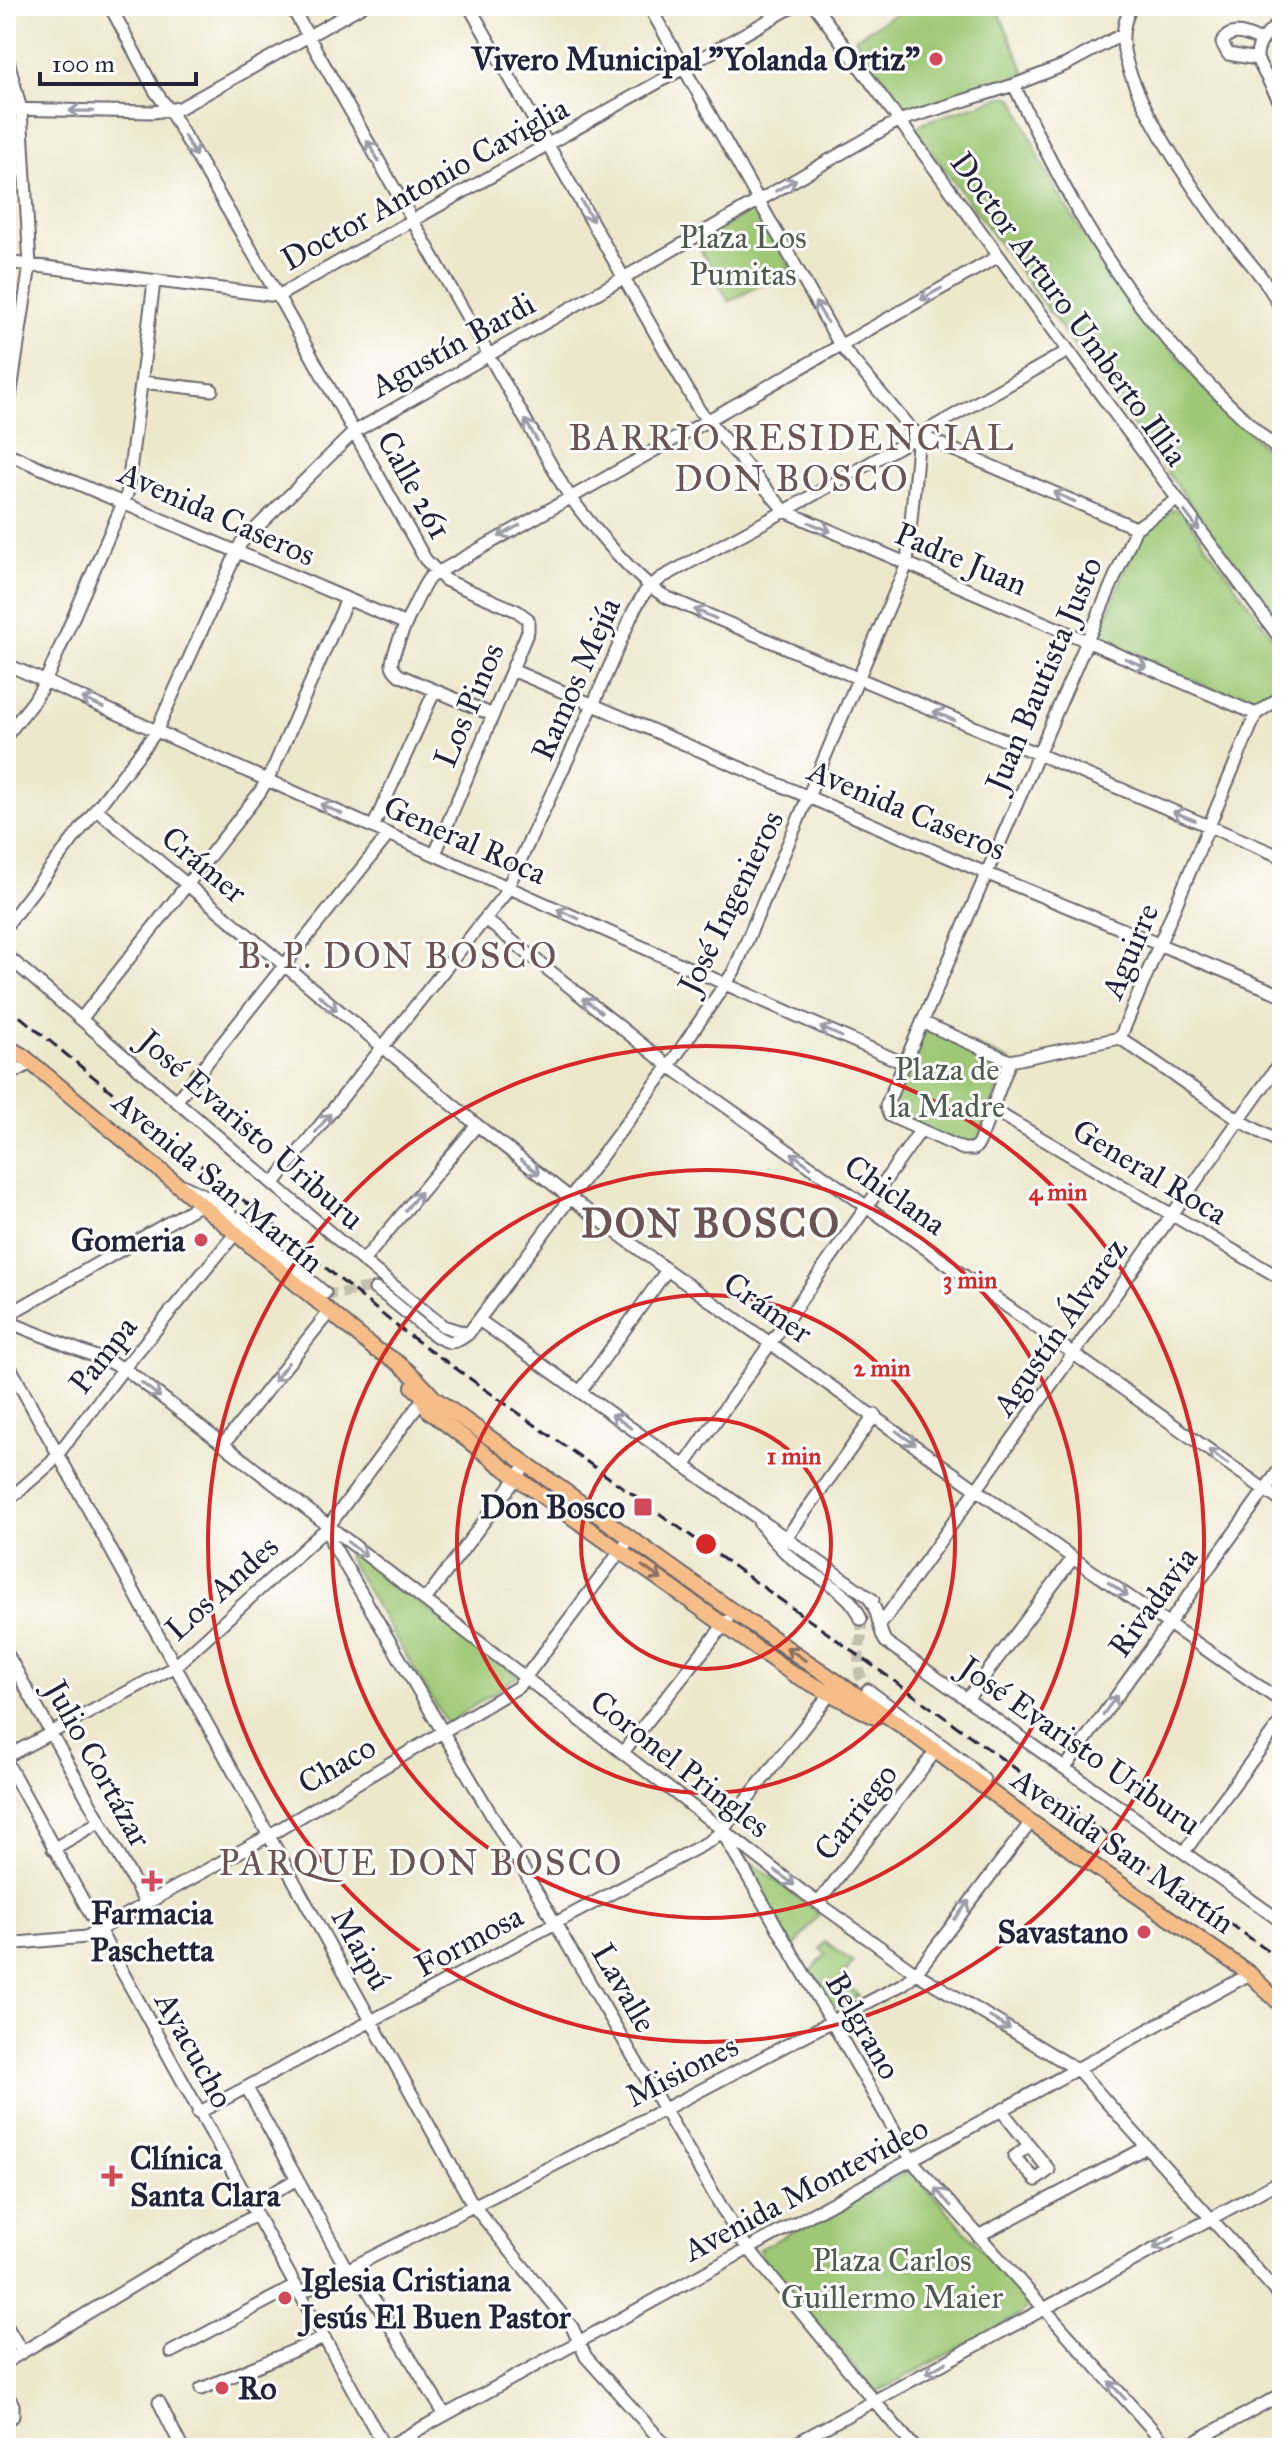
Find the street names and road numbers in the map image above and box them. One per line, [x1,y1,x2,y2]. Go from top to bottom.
street label: Doctor Antonio Caviglia [275,89,576,279]
street label: Doctor Arturo Umberto Illia [942,144,1196,474]
street label: Agustín Bardi [363,284,542,407]
street label: Calle 261 [368,424,460,546]
street label: Avenida Caseros [111,452,321,575]
street label: Padre Juan [889,514,1033,604]
street label: Juan Bautista Justo [976,551,1111,800]
street label: Ramos Mejía [523,591,629,766]
street label: Los Pinos [425,637,513,773]
street label: Avenida Caseros [800,750,1012,869]
street label: General Roca [378,787,553,893]
street label: José Ingenieros [669,804,792,1003]
street label: Crámer [153,818,255,912]
street label: Aguirre [1092,897,1167,1006]
street label: José Evaristo Uriburu [128,1020,372,1238]
street label: Avenida San Martín [103,1081,331,1281]
street label: General Roca [1065,1110,1235,1234]
street label: Chiclana [837,1146,954,1244]
street label: Agustín Álvarez [983,1230,1136,1425]
street label: Crámer [716,1264,820,1352]
street label: Pampa [61,1308,146,1402]
street label: Los Andes [157,1527,287,1649]
street label: Rivadavia [1100,1539,1206,1665]
street label: José Evaristo Uriburu [949,1646,1208,1844]
street label: Julio Cortázar [35,1671,160,1854]
street label: Coronel Pringles [582,1682,778,1846]
street label: Chaco [291,1727,383,1803]
street label: Carriego [806,1756,906,1868]
street label: Avenida San Martín [1002,1758,1242,1942]
street label: Formosa [408,1896,530,1986]
street label: Maipú [323,1901,399,1997]
street label: Lavalle [583,1937,665,2039]
street label: Belgrano [817,1965,909,2087]
street label: Ayacucho [145,1983,242,2115]
street label: Misiones [619,2026,745,2116]
street label: Avenida Montevideo [675,2108,935,2271]

